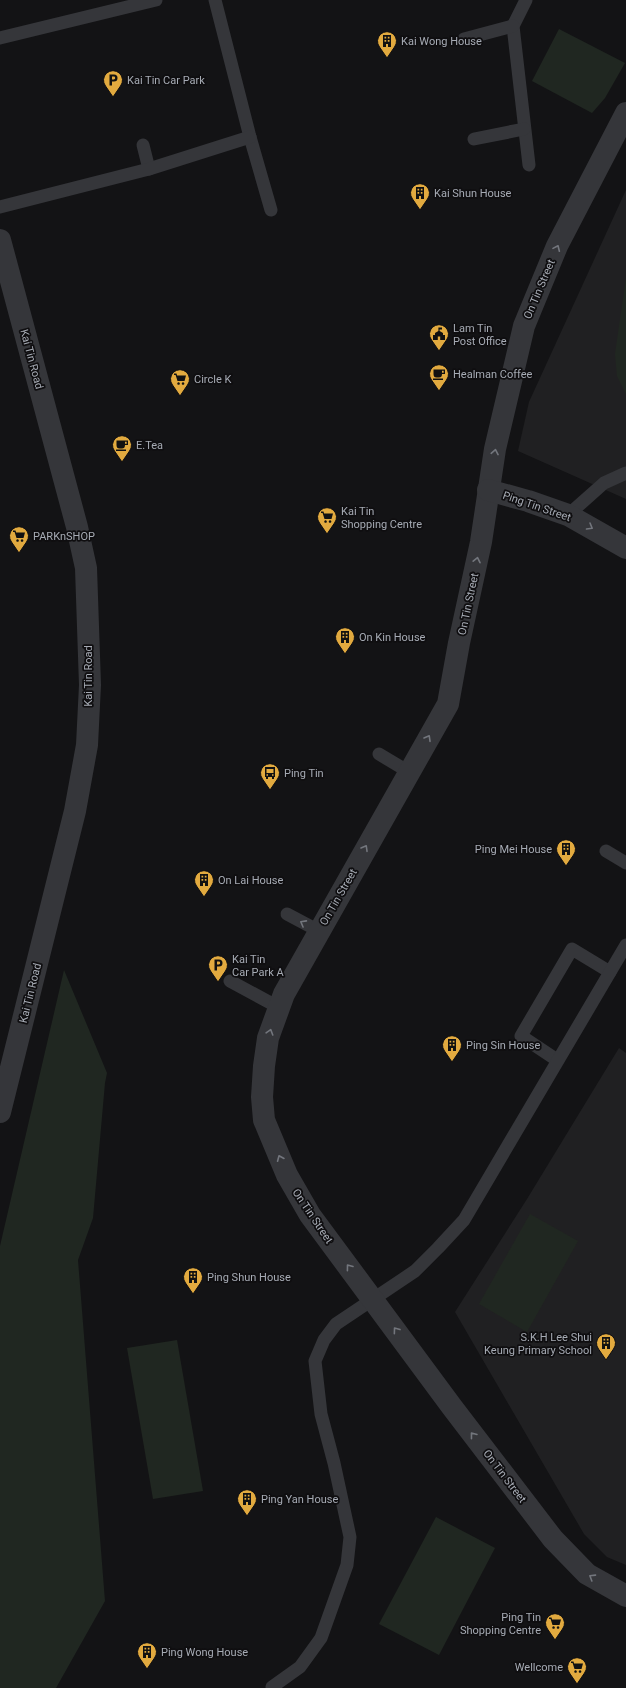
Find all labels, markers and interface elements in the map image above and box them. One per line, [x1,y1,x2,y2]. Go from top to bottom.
building icon: Kai Wong House [376,30,398,58]
place label: Kai Wong House [401,35,482,48]
parking icon: Kai Tin Car Park [102,69,124,97]
place label: Kai Tin Car Park [127,74,205,87]
building icon: Kai Shun House [409,182,431,210]
place label: Kai Shun House [434,187,512,200]
one-way arrow [552,244,560,252]
street label: On Tin Street [521,257,558,321]
place label: Lam Tin Post Office [453,322,507,348]
public building icon: Lam Tin Post Office [428,323,450,351]
street label: Kai Tin Road [17,328,46,390]
cafe icon: Healman Coffee [428,363,450,391]
supermarket icon: Circle K [169,368,191,396]
place label: Healman Coffee [453,368,533,381]
place label: Circle K [194,373,231,386]
cafe icon: E.Tea [111,434,133,462]
place label: E.Tea [136,439,163,452]
one-way arrow [490,448,499,455]
street label: Ping Tin Street [501,489,573,524]
place label: Kai Tin Shopping Centre [341,505,422,531]
supermarket icon: Kai Tin Shopping Centre [316,506,338,534]
one-way arrow [586,523,593,530]
supermarket icon: PARKnSHOP [8,525,30,553]
place label: PARKnSHOP [33,530,95,543]
one-way arrow [473,557,481,563]
street label: On Tin Street [456,571,482,636]
building icon: On Kin House [334,626,356,654]
place label: On Kin House [359,631,426,644]
street label: Kai Tin Road [82,645,95,707]
one-way arrow [424,735,431,742]
bus stop icon: Ping Tin [259,762,281,790]
place label: Ping Tin [284,767,324,780]
building icon: Ping Mei House [555,838,577,866]
place label: Ping Mei House [475,843,552,856]
one-way arrow [361,845,368,852]
street label: On Tin Street [317,866,360,928]
building icon: On Lai House [193,869,215,897]
place label: On Lai House [218,874,284,887]
one-way arrow [300,920,307,927]
place label: Kai Tin Car Park A [232,953,284,979]
parking icon: Kai Tin Car Park A [207,954,229,982]
street label: Kai Tin Road [17,962,44,1024]
one-way arrow [265,1029,274,1036]
building icon: Ping Sin House [441,1034,463,1062]
place label: Ping Sin House [466,1039,540,1052]
one-way arrow [277,1155,285,1162]
street label: On Tin Street [290,1186,336,1246]
one-way arrow [347,1265,354,1272]
building icon: Ping Shun House [182,1266,204,1294]
place label: Ping Shun House [207,1271,291,1284]
one-way arrow [394,1328,401,1335]
place label: S.K.H Lee Shui Keung Primary School [484,1331,592,1357]
building icon: S.K.H Lee Shui Keung Primary School [595,1332,617,1360]
one-way arrow [471,1432,478,1439]
street label: On Tin Street [480,1447,529,1506]
building icon: Ping Yan House [236,1488,258,1516]
place label: Ping Yan House [261,1493,338,1506]
one-way arrow [589,1574,596,1582]
place label: Ping Tin Shopping Centre [460,1611,541,1637]
supermarket icon: Ping Tin Shopping Centre [544,1612,566,1640]
building icon: Ping Wong House [136,1641,158,1669]
place label: Ping Wong House [161,1646,248,1659]
supermarket icon: Wellcome [566,1656,588,1684]
place label: Wellcome [515,1661,563,1674]

